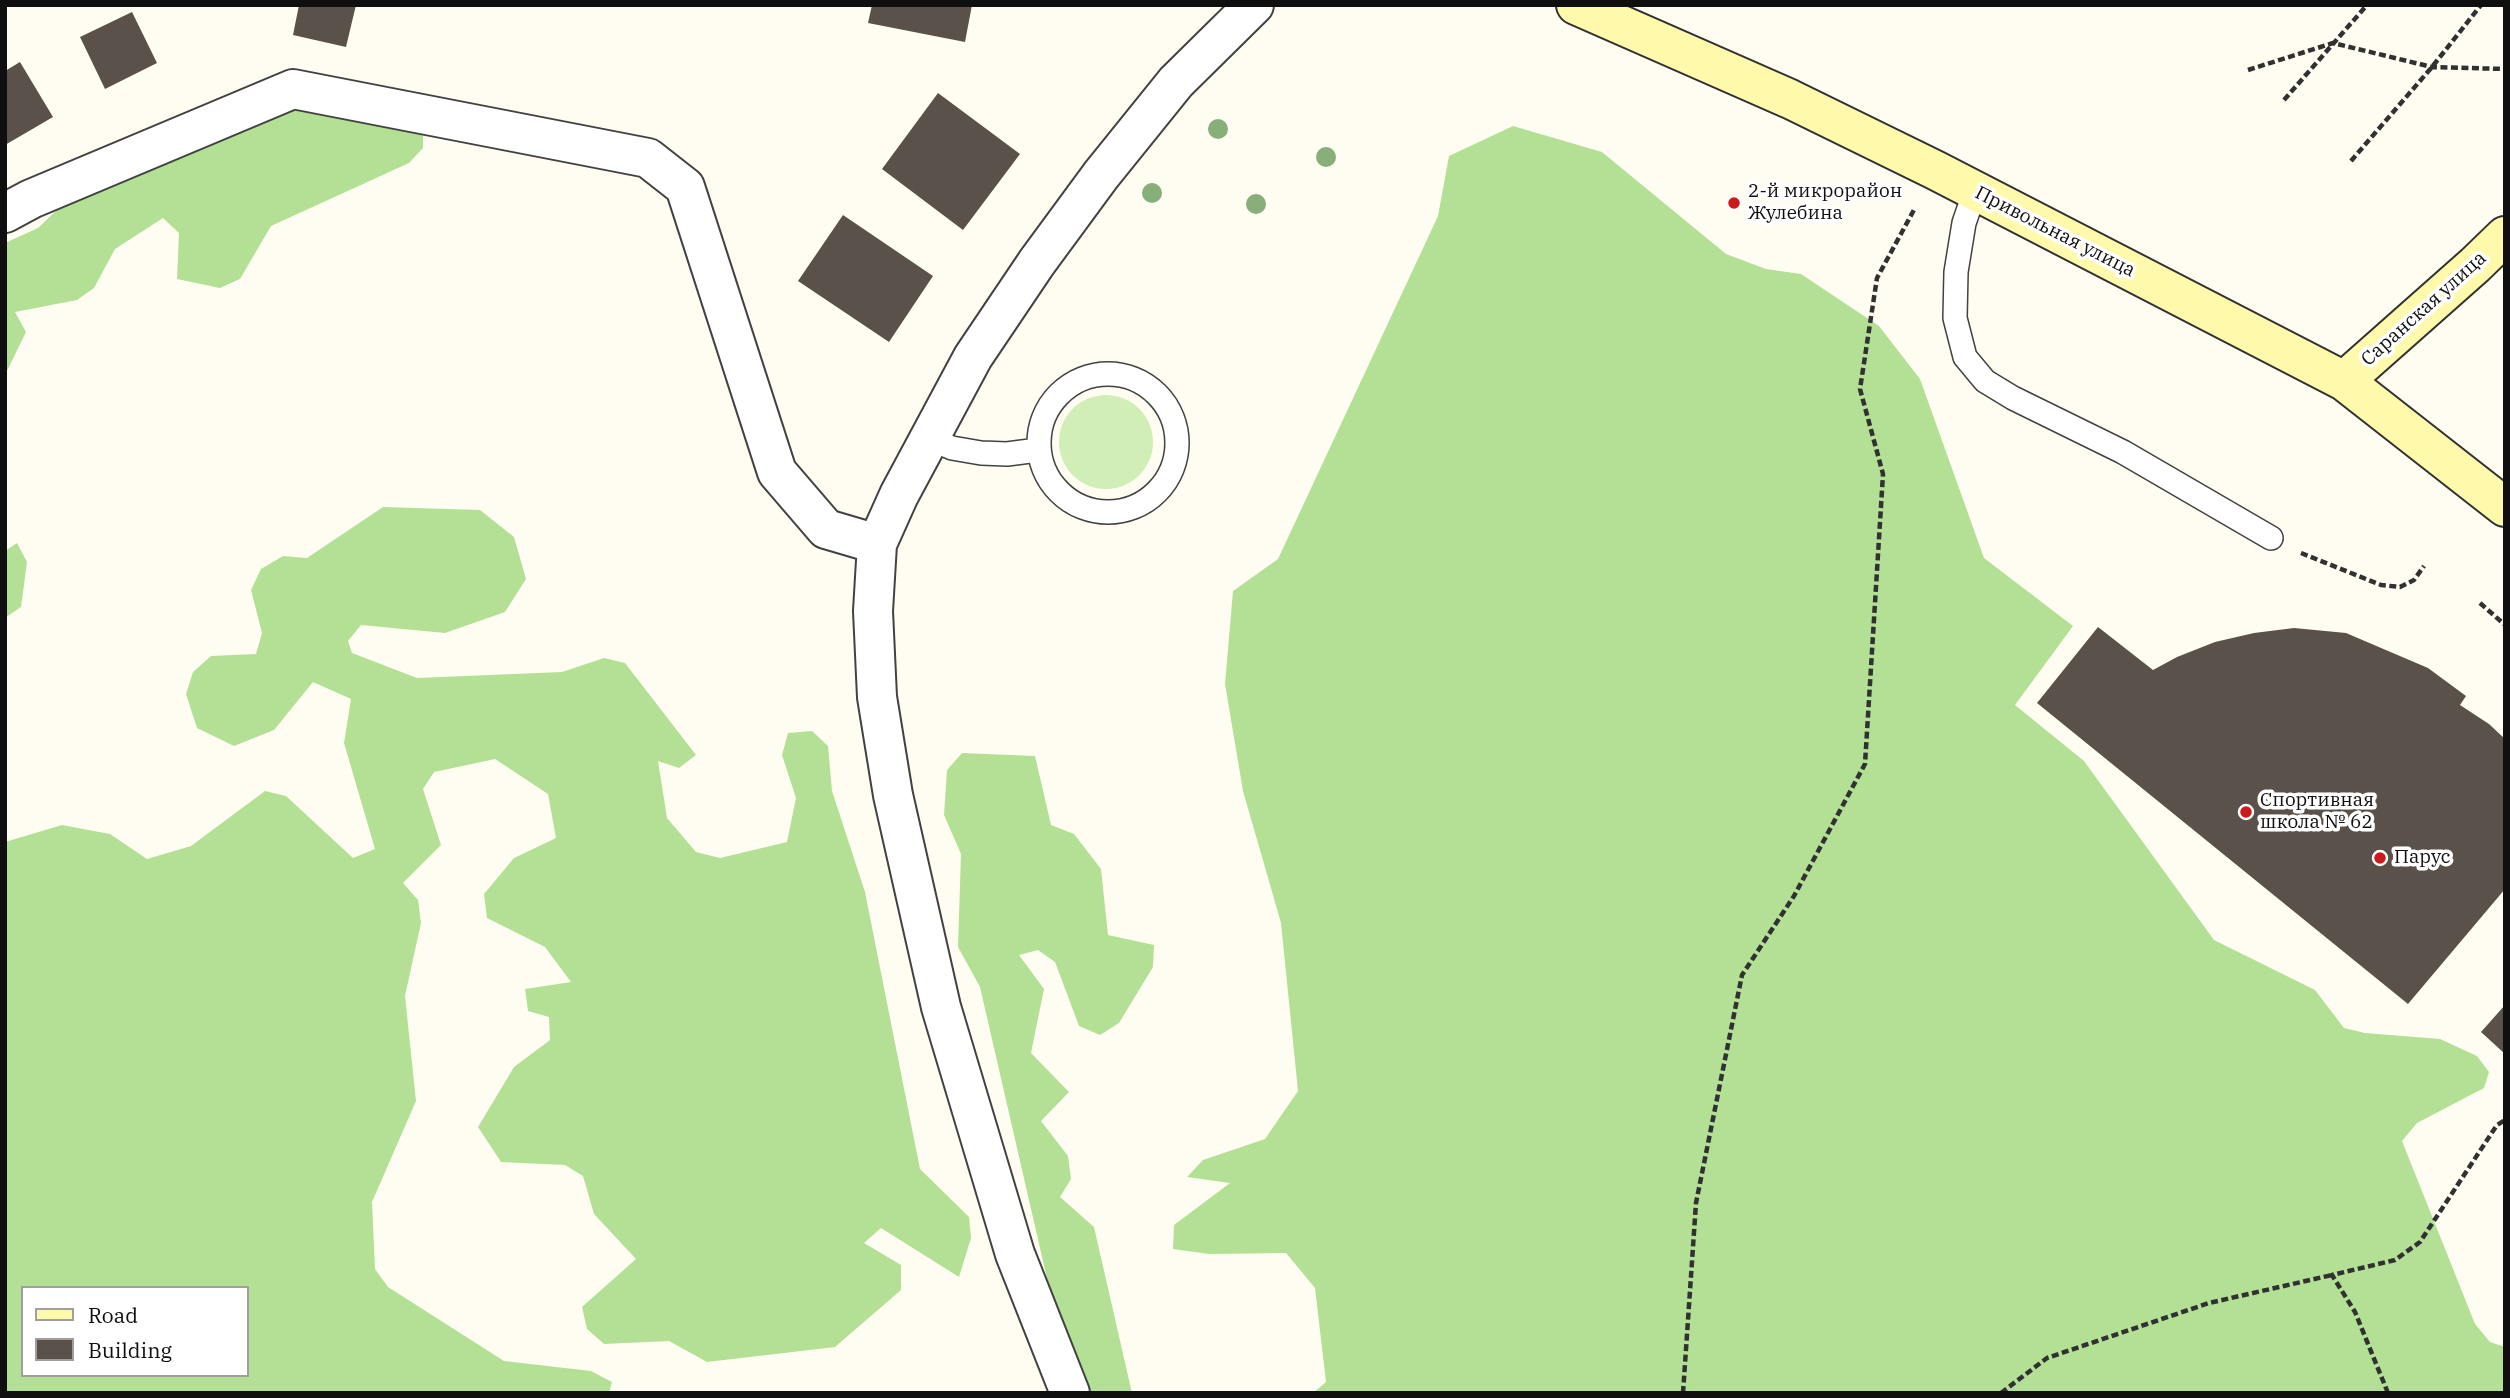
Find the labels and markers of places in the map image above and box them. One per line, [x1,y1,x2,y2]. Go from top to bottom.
place label: 2-й микрорайон Жулебина [1748,181,1902,225]
marker: 2-й микрорайон Жулебина [1726,195,1742,211]
place label: Спортивная школа № 62 [2260,790,2374,834]
marker: Спортивная школа № 62 [2238,804,2254,820]
place label: Парус [2394,847,2451,869]
marker: Парус [2372,850,2388,866]

